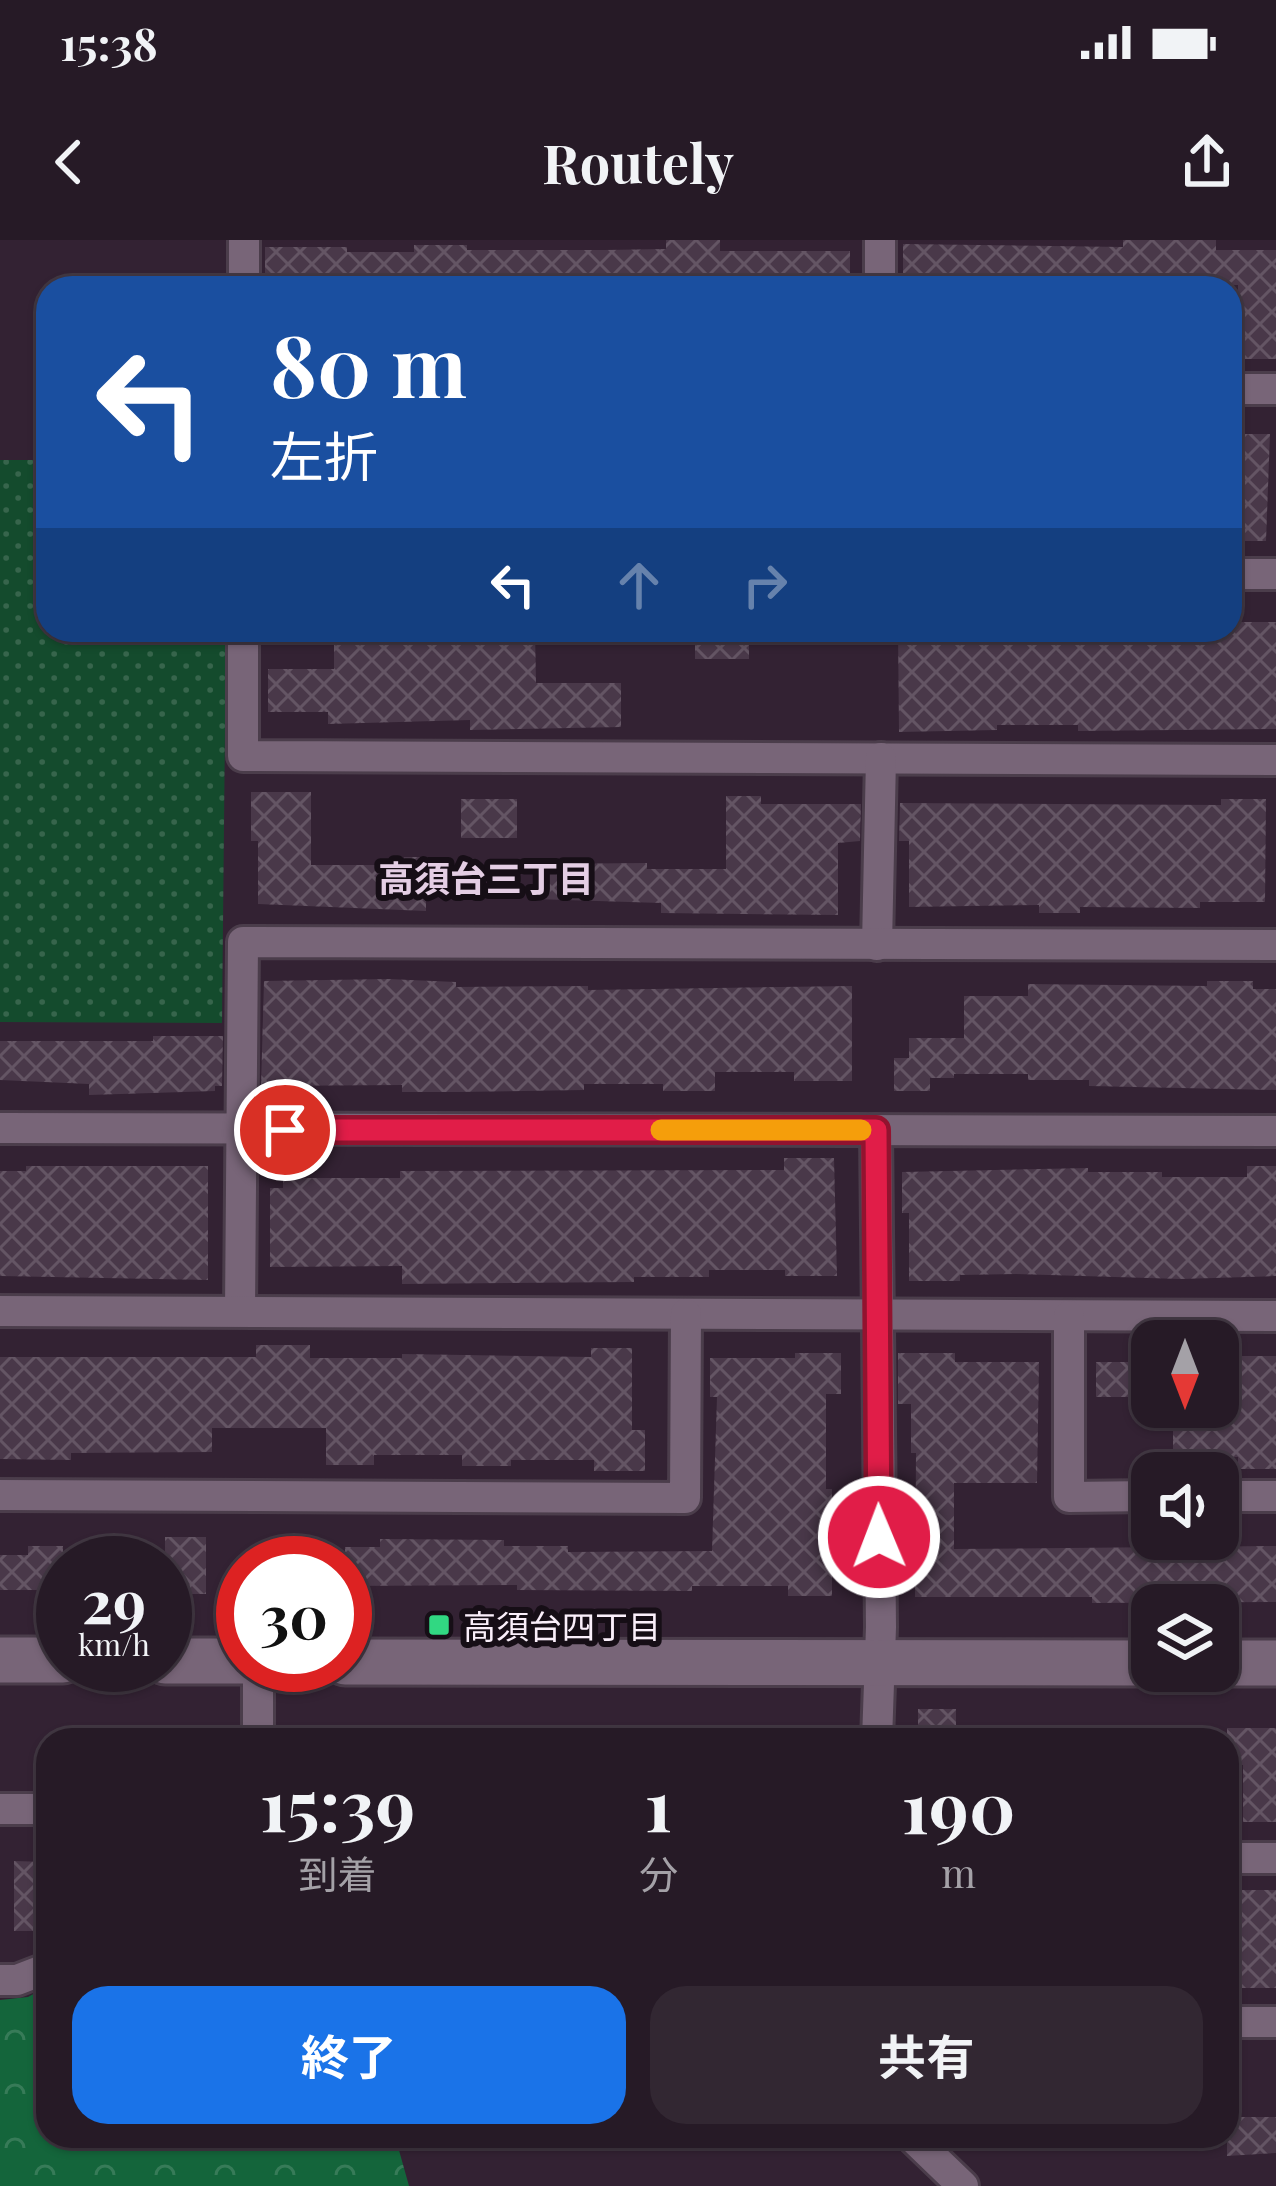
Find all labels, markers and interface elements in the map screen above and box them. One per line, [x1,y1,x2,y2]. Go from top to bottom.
text: 15:38 [60,12,158,72]
text: Routely [542,126,734,198]
icon: back [36,129,102,195]
icon: share [1174,129,1240,195]
text: 80 m [270,307,467,419]
icon: left [72,324,228,480]
text: 左折 [270,419,378,491]
icon: left [480,552,546,618]
icon: ahead [606,552,672,618]
icon: right [732,552,798,618]
district label: 高須台三丁目 [378,853,594,901]
pin [234,1079,336,1181]
icon: arrive [252,1097,318,1163]
north arrow [1131,1320,1239,1428]
map controls [1131,1320,1239,1692]
button: sound [1131,1452,1239,1560]
position arrow [816,1474,942,1600]
speed limit sign: 30 [216,1536,372,1692]
text: 29 [82,1559,146,1639]
button: layers [1131,1584,1239,1692]
place label: 高須台四丁目 [463,1603,661,1647]
marker: 高須台四丁目 [426,1612,452,1638]
text: km/h [78,1624,150,1664]
text: 15:39 [260,1754,415,1850]
text: 1 [645,1754,672,1850]
text: 190 [902,1756,1015,1852]
text: m [941,1846,976,1898]
text: 到着 [298,1847,376,1899]
text: 分 [639,1847,678,1899]
button: 終了 [72,1986,626,2124]
button: 共有 [650,1986,1203,2124]

